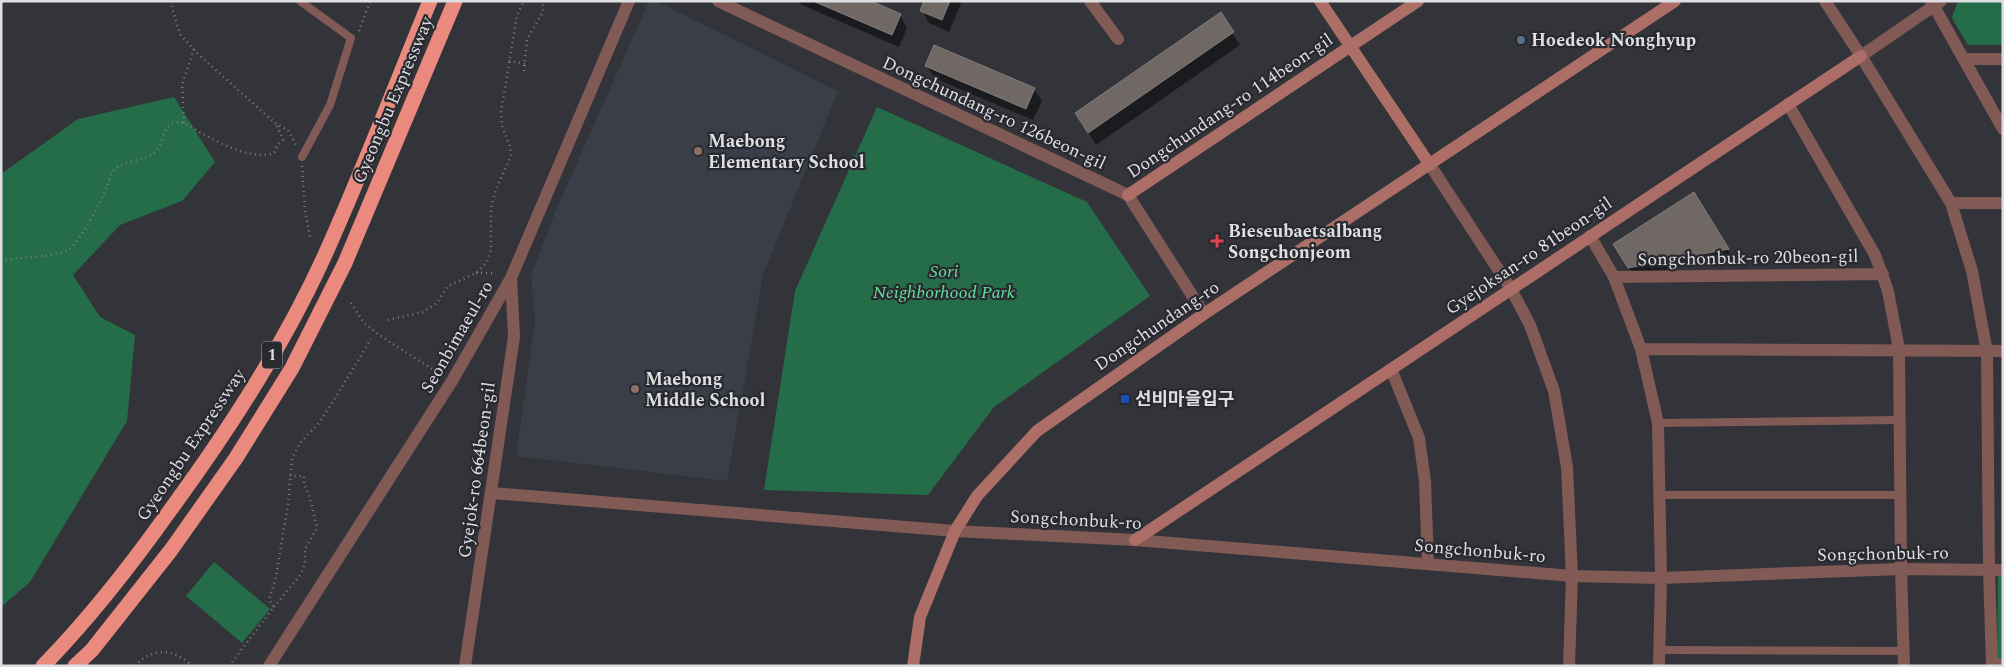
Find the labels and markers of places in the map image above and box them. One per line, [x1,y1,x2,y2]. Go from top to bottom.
place label: Hoedeok Nonghyup [1531,27,1696,54]
marker: Hoedeok Nonghyup [1515,34,1527,46]
place label: Maebong Elementary School [708,128,865,176]
marker: Maebong Elementary School [692,145,704,157]
place label: Bieseubaetsalbang Songchonjeom [1228,218,1382,266]
marker: Bieseubaetsalbang Songchonjeom [1210,234,1224,248]
place label: Maebong Middle School [645,366,765,414]
marker: Maebong Middle School [629,383,641,395]
place label: 선비마을입구 [1135,386,1234,413]
marker: 선비마을입구 [1119,393,1131,405]

